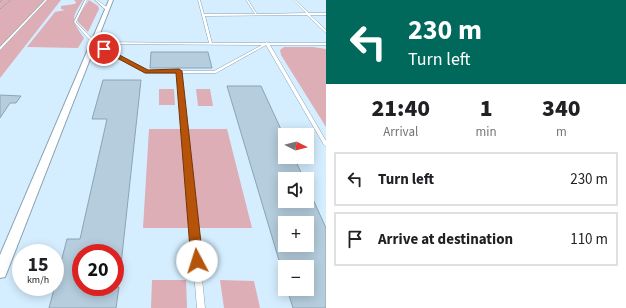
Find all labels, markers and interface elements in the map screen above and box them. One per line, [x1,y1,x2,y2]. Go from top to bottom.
text: 230 m [408,10,482,50]
icon: left [342,16,394,68]
pin [87,32,121,66]
icon: arrive [93,38,115,60]
text: Turn left [408,47,470,72]
text: 21:40 [371,91,430,126]
text: 1 [480,91,493,126]
text: 340 [542,91,581,126]
text: Arrival [383,123,418,141]
text: min [476,123,497,141]
text: m [556,123,567,141]
north arrow [278,128,314,164]
map controls [278,128,314,296]
icon: left [344,168,366,190]
text: Turn left [378,169,434,190]
text: 230 m [570,169,608,190]
button: sound [278,172,314,208]
button: + [278,216,314,252]
icon: arrive [344,228,366,250]
text: Arrive at destination [378,229,513,250]
text: 110 m [570,229,608,250]
position arrow [176,240,218,282]
speed limit sign: 20 [72,244,124,296]
text: 15 [27,251,49,279]
button: − [278,260,314,296]
text: km/h [27,273,49,287]

